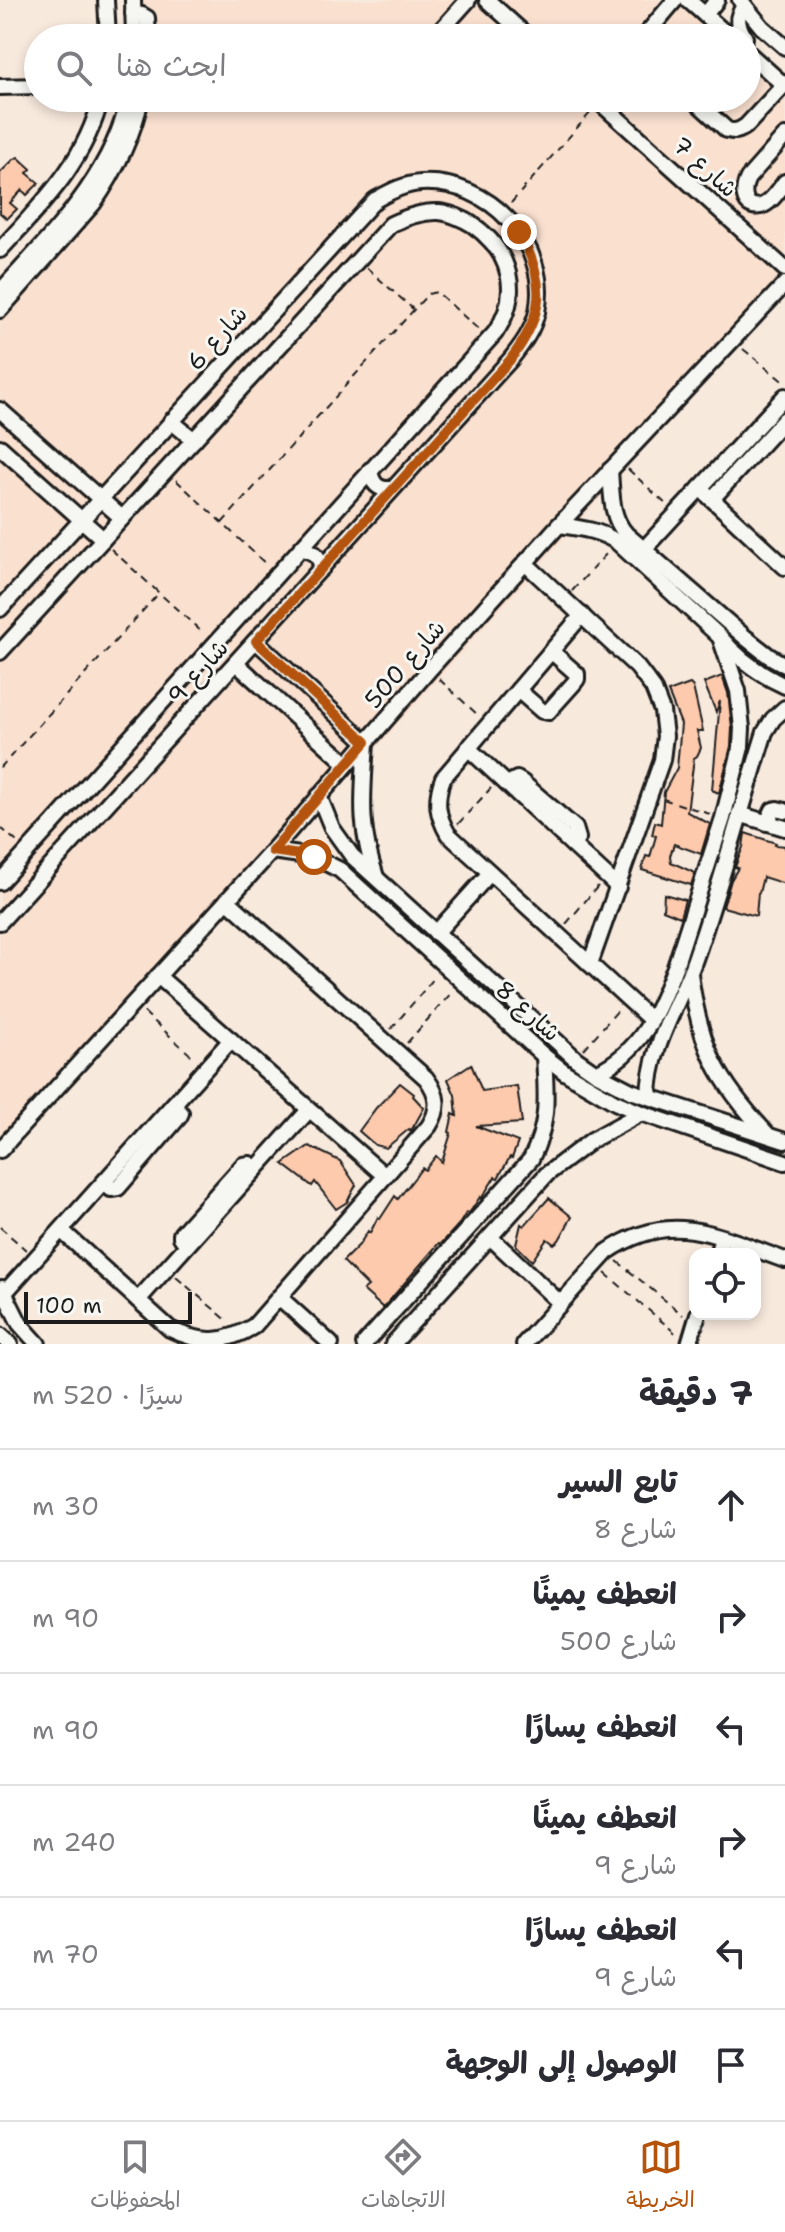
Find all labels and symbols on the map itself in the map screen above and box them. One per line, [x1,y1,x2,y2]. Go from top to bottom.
street label: شارع 7 [665,129,744,205]
route end [501,214,537,250]
street label: شارع 6 [179,299,255,378]
street label: شارع 500 [357,613,453,716]
street label: شارع 9 [160,633,236,712]
route start [296,839,332,875]
street label: شارع 8 [488,973,567,1049]
scale bar [24,1288,192,1324]

